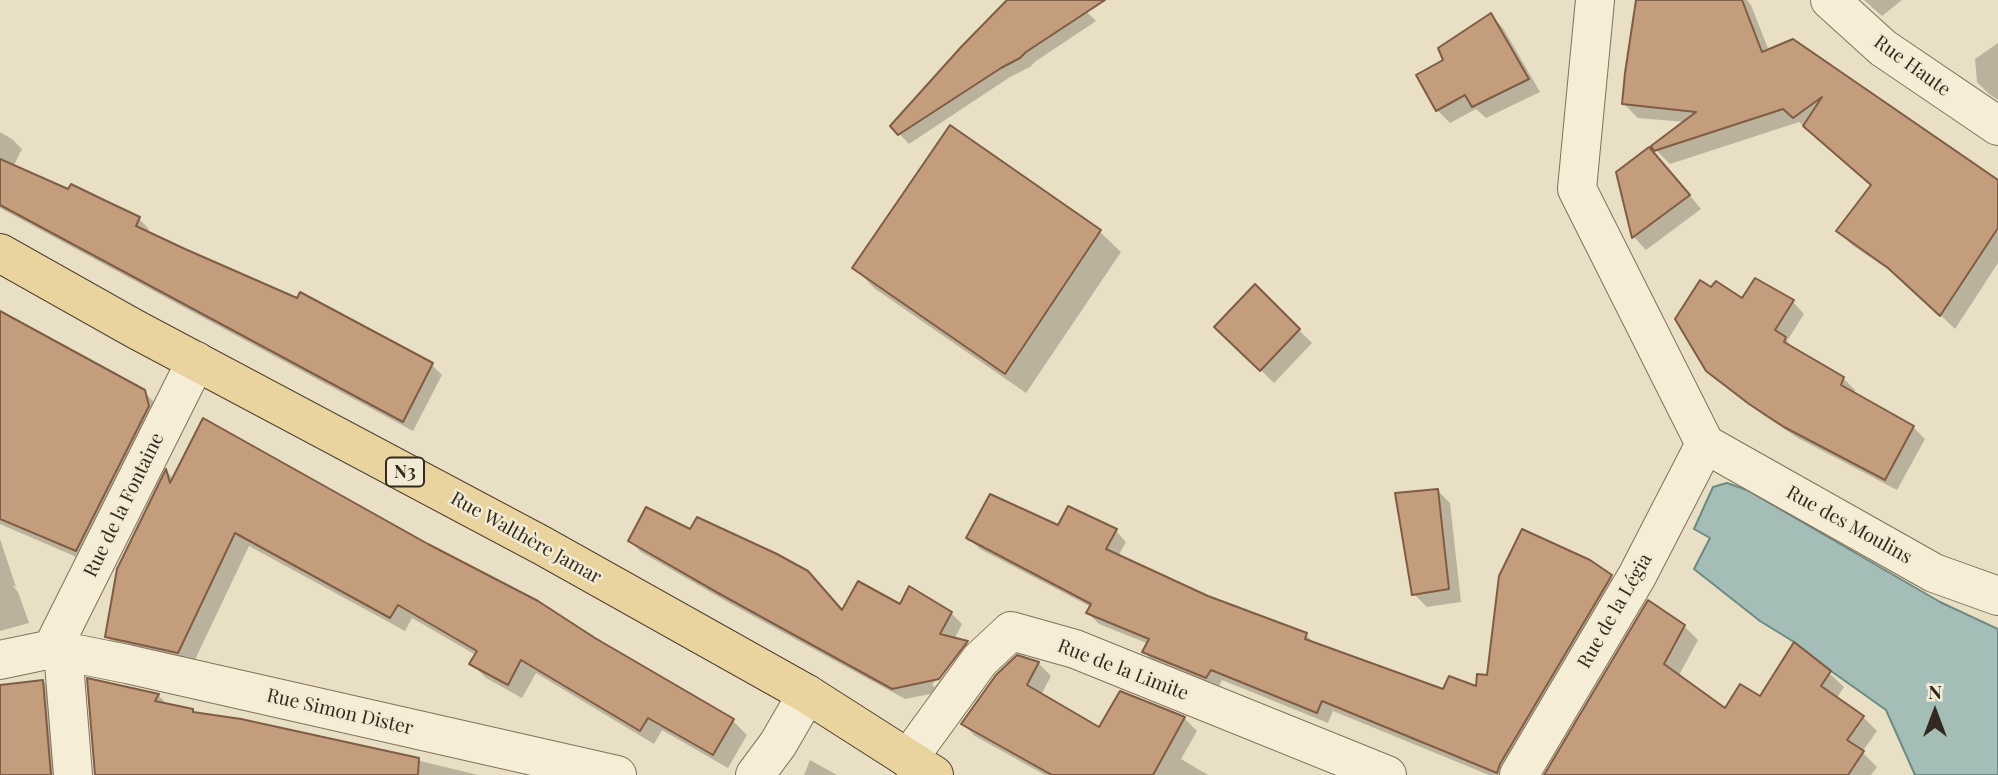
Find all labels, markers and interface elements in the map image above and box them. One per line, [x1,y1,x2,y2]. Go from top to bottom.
street label: Rue Haute [1869,31,1955,101]
street label: Rue de la Fontaine [79,429,169,581]
road number: N3 [386,458,424,486]
street label: Rue des Moulins [1782,481,1916,569]
street label: Rue Walthère Jamar [447,487,605,589]
street label: Rue de la Légia [1573,550,1657,672]
street label: Rue de la Limite [1054,635,1192,705]
north arrow [1900,677,1970,747]
text: N [1928,678,1942,704]
street label: Rue Simon Dister [265,684,415,740]

